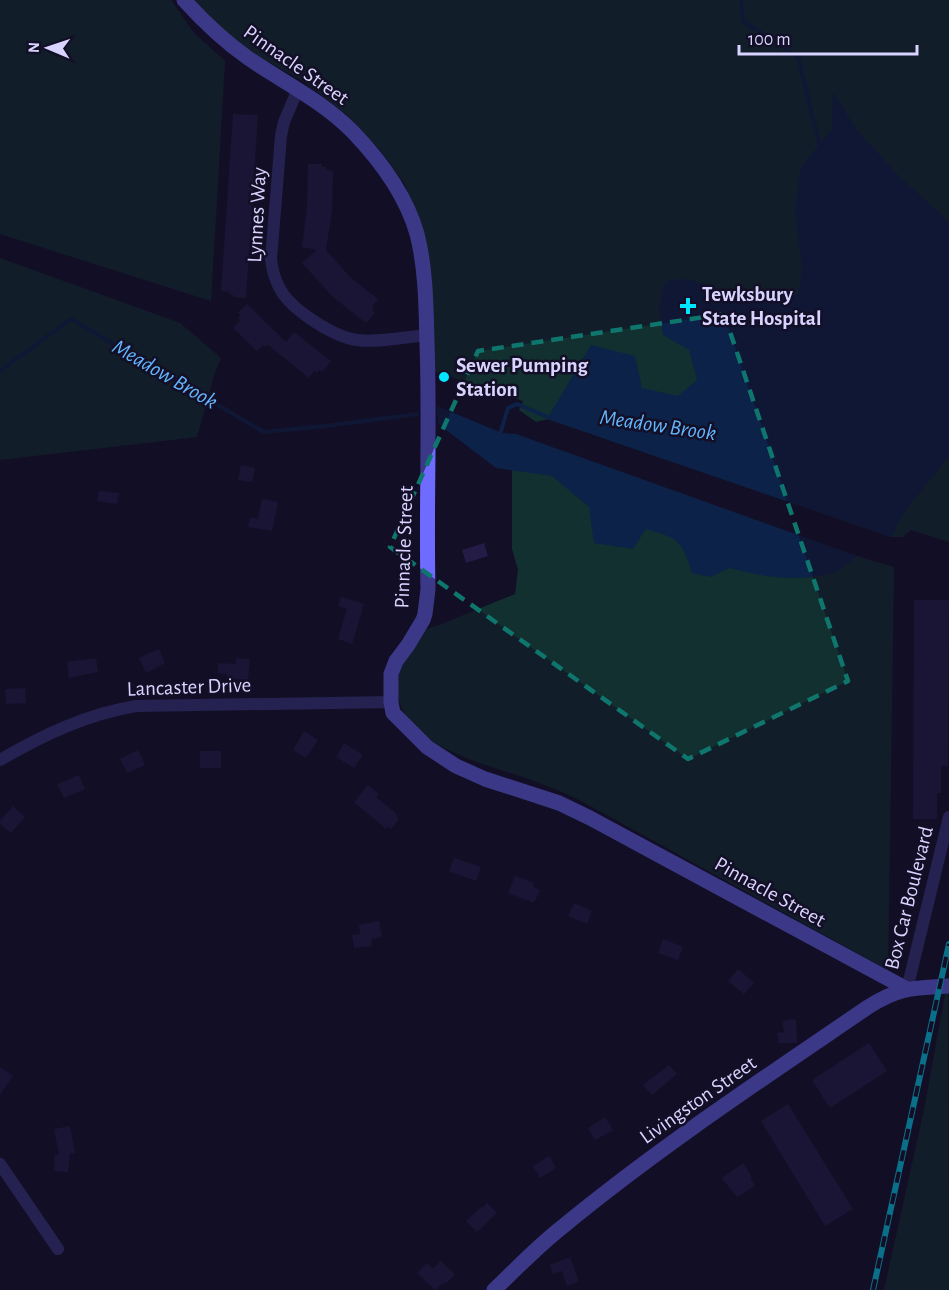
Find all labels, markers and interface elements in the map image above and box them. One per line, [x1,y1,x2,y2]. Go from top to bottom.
north arrow [18,18,78,78]
scale bar [739,18,918,56]
street label: Pinnacle Street [240,21,353,109]
text: 100 m [748,31,791,49]
text: N [26,42,42,53]
street label: Lynnes Way [244,167,270,263]
place label: Tewksbury State Hospital [702,284,821,329]
marker: Tewksbury State Hospital [679,297,697,315]
water label: Meadow Brook [109,335,221,413]
place label: Sewer Pumping Station [456,355,589,400]
marker: Sewer Pumping Station [437,370,451,384]
water label: Meadow Brook [598,406,718,444]
street label: Pinnacle Street [391,485,417,609]
street label: Lancaster Drive [126,674,252,700]
street label: Box Car Boulevard [881,824,937,972]
street label: Pinnacle Street [711,853,829,931]
street label: Livingston Street [636,1052,760,1148]

